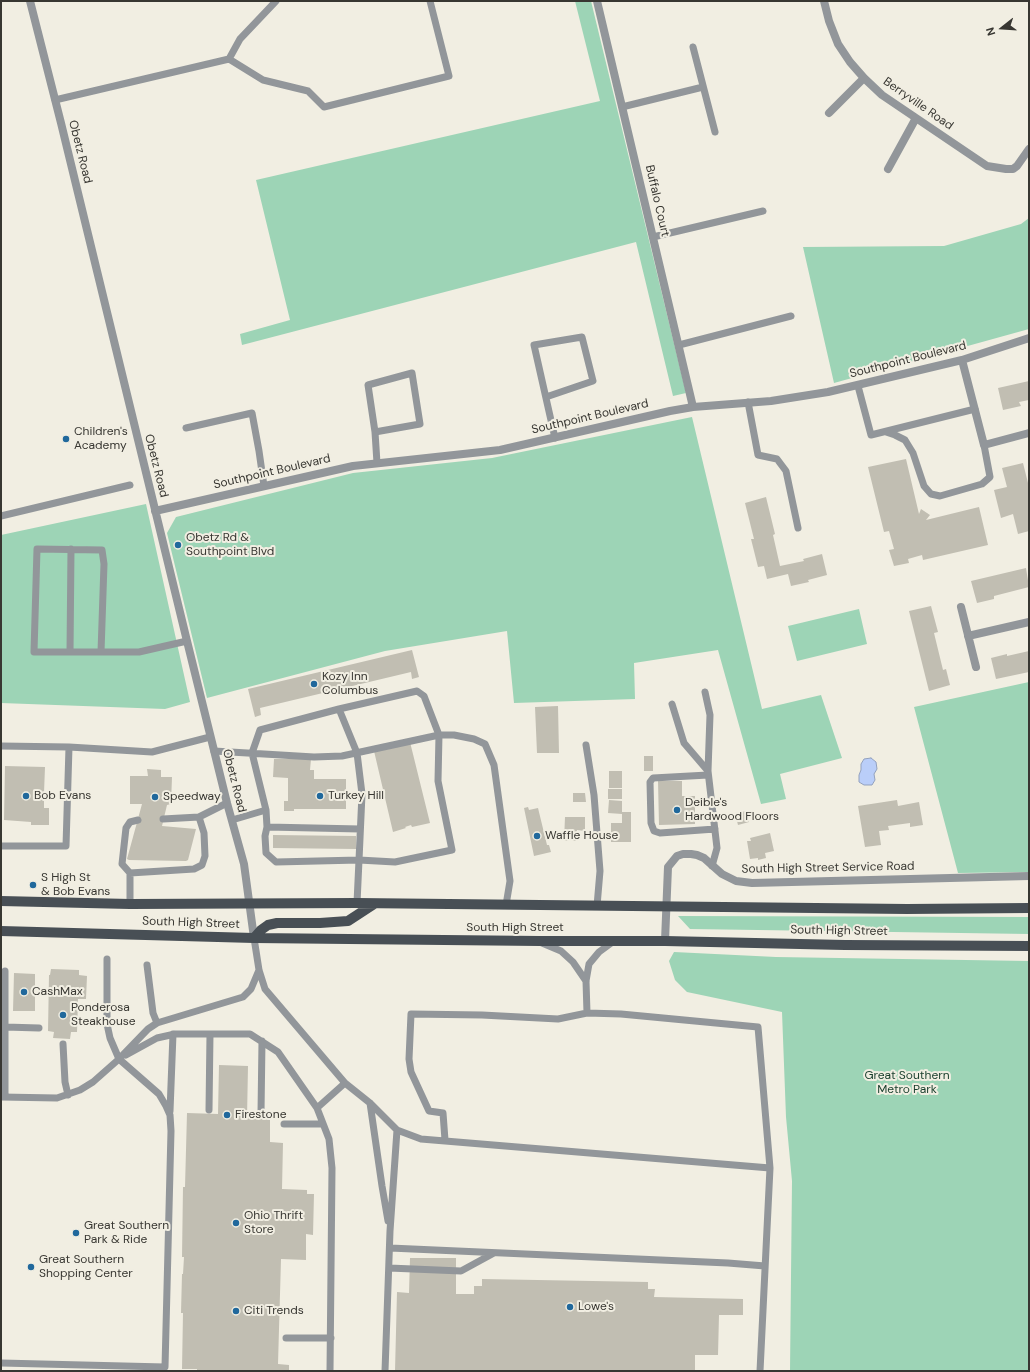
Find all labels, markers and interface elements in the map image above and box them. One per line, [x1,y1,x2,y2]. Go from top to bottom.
north arrow [982,8,1022,48]
text: N [983,26,998,37]
street label: Berryville Road [880,75,956,133]
street label: Obetz Road [65,119,95,185]
street label: Buffalo Court [642,164,672,238]
street label: Southpoint Boulevard [848,339,968,381]
street label: Southpoint Boulevard [530,397,650,437]
place label: Children's Academy [74,425,128,453]
street label: Obetz Road [141,433,171,499]
marker: Children's Academy [61,434,71,444]
street label: Southpoint Boulevard [212,452,332,492]
place label: Obetz Rd & Southpoint Blvd [186,531,274,559]
marker: Obetz Rd & Southpoint Blvd [173,540,183,550]
place label: Kozy Inn Columbus [322,670,378,698]
marker: Kozy Inn Columbus [309,679,319,689]
street label: Obetz Road [219,748,249,814]
place label: Bob Evans [34,789,91,803]
place label: Turkey Hill [328,789,384,803]
place label: Speedway [163,790,221,804]
marker: Bob Evans [21,791,31,801]
marker: Turkey Hill [315,791,325,801]
marker: Speedway [150,792,160,802]
place label: Deible's Hardwood Floors [685,796,779,824]
marker: Deible's Hardwood Floors [672,805,682,815]
place label: Waffle House [545,829,618,843]
marker: Waffle House [532,831,542,841]
street label: South High Street Service Road [741,859,915,877]
place label: S High St & Bob Evans [41,871,110,899]
marker: S High St & Bob Evans [28,880,38,890]
street label: South High Street [142,914,240,932]
street label: South High Street [466,921,564,935]
street label: South High Street [790,923,888,939]
place label: CashMax [32,985,83,999]
marker: CashMax [19,987,29,997]
place label: Ponderosa Steakhouse [71,1001,136,1029]
marker: Ponderosa Steakhouse [58,1010,68,1020]
park label: Great Southern Metro Park [864,1069,950,1097]
place label: Firestone [235,1108,286,1122]
marker: Firestone [222,1110,232,1120]
place label: Ohio Thrift Store [244,1209,303,1237]
marker: Ohio Thrift Store [231,1218,241,1228]
place label: Great Southern Park & Ride [84,1219,169,1247]
marker: Great Southern Park & Ride [71,1228,81,1238]
place label: Great Southern Shopping Center [39,1253,133,1281]
marker: Great Southern Shopping Center [26,1262,36,1272]
place label: Lowe's [578,1300,614,1314]
marker: Lowe's [565,1302,575,1312]
place label: Citi Trends [244,1304,304,1318]
marker: Citi Trends [231,1306,241,1316]

